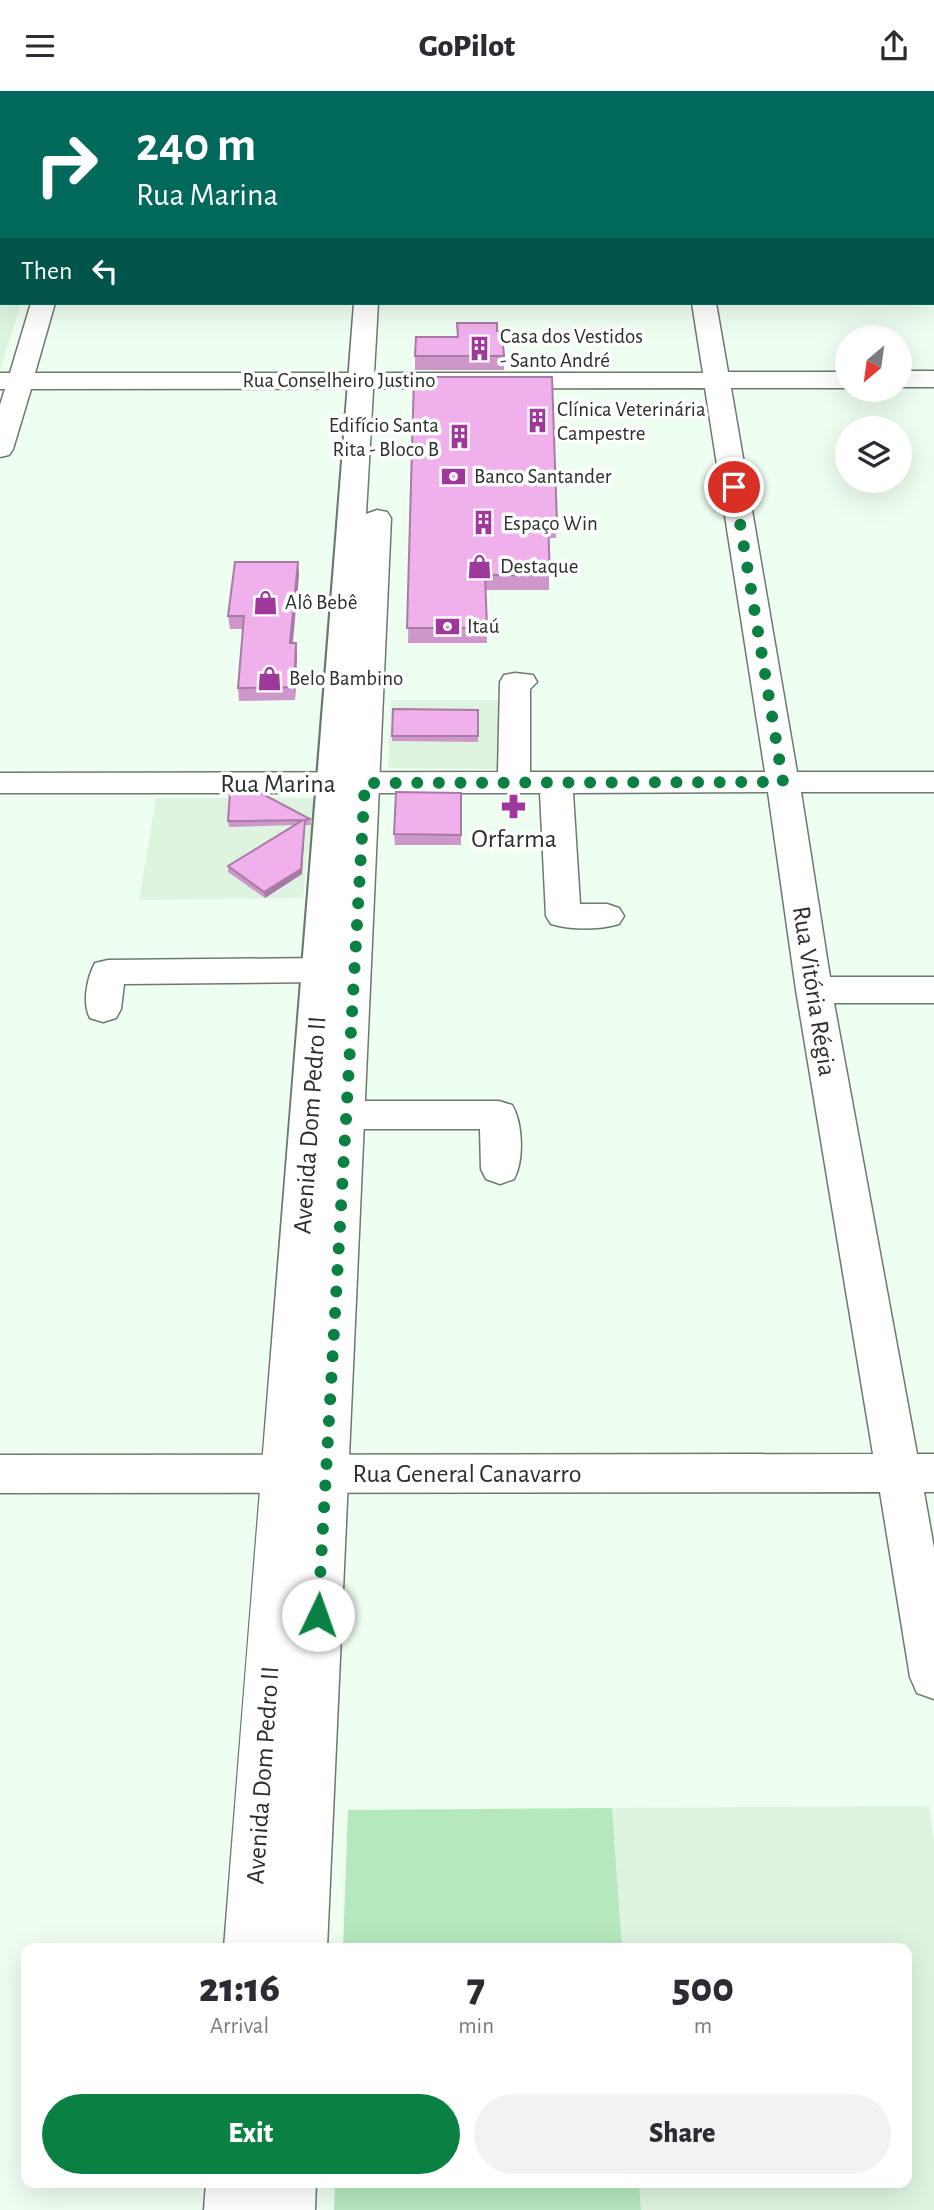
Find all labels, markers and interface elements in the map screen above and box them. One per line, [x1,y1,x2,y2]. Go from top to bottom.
icon: menu [21,27,59,65]
icon: share [875,27,913,65]
text: GoPilot [419,30,515,62]
icon: right [21,119,112,210]
text: 240 m [136,121,256,170]
text: Rua Marina [136,179,278,211]
icon: left [86,252,124,290]
text: Then [21,258,72,284]
north arrow [835,325,912,403]
map controls [835,325,912,493]
place label: Casa dos Vestidos - Santo André [500,326,643,371]
building icon: Casa dos Vestidos - Santo André [466,334,494,362]
street label: Rua Conselheiro Justino [242,370,436,391]
place label: Clínica Veterinária Campestre [557,399,706,444]
building icon: Clínica Veterinária Campestre [523,407,551,435]
place label: Edifício Santa Rita - Bloco B [329,415,439,460]
button: layers [835,416,912,493]
building icon: Edifício Santa Rita - Bloco B [445,423,473,451]
pin [704,457,764,517]
bank icon: Banco Santander [440,462,468,490]
place label: Banco Santander [474,466,612,487]
icon: arrive [715,468,753,506]
building icon: Espaço Win [469,509,497,537]
place label: Espaço Win [503,513,598,534]
shop icon: Destaque [466,552,494,580]
place label: Destaque [500,556,578,577]
shop icon: Alô Bebê [251,588,279,616]
place label: Alô Bebê [285,592,357,613]
bank icon: Itaú [433,612,461,640]
place label: Itaú [467,616,500,637]
shop icon: Belo Bambino [255,664,283,692]
place label: Belo Bambino [289,668,403,689]
street label: Rua Marina [220,771,336,797]
pharmacy icon: Orfarma [500,792,528,820]
place label: Orfarma [471,826,557,852]
street label: Rua Vitória Régia [788,904,840,1078]
street label: Avenida Dom Pedro II [289,1015,331,1235]
street label: Rua General Canavarro [352,1461,582,1487]
position arrow [281,1578,355,1652]
street label: Avenida Dom Pedro II [242,1665,284,1885]
text: 21:16 [199,1967,280,2009]
text: 7 [467,1967,485,2009]
text: 500 [672,1967,734,2009]
text: Arrival [210,2015,269,2038]
text: min [458,2015,494,2038]
text: m [694,2015,712,2038]
button: Exit [42,2094,460,2174]
button: Share [474,2094,891,2174]

